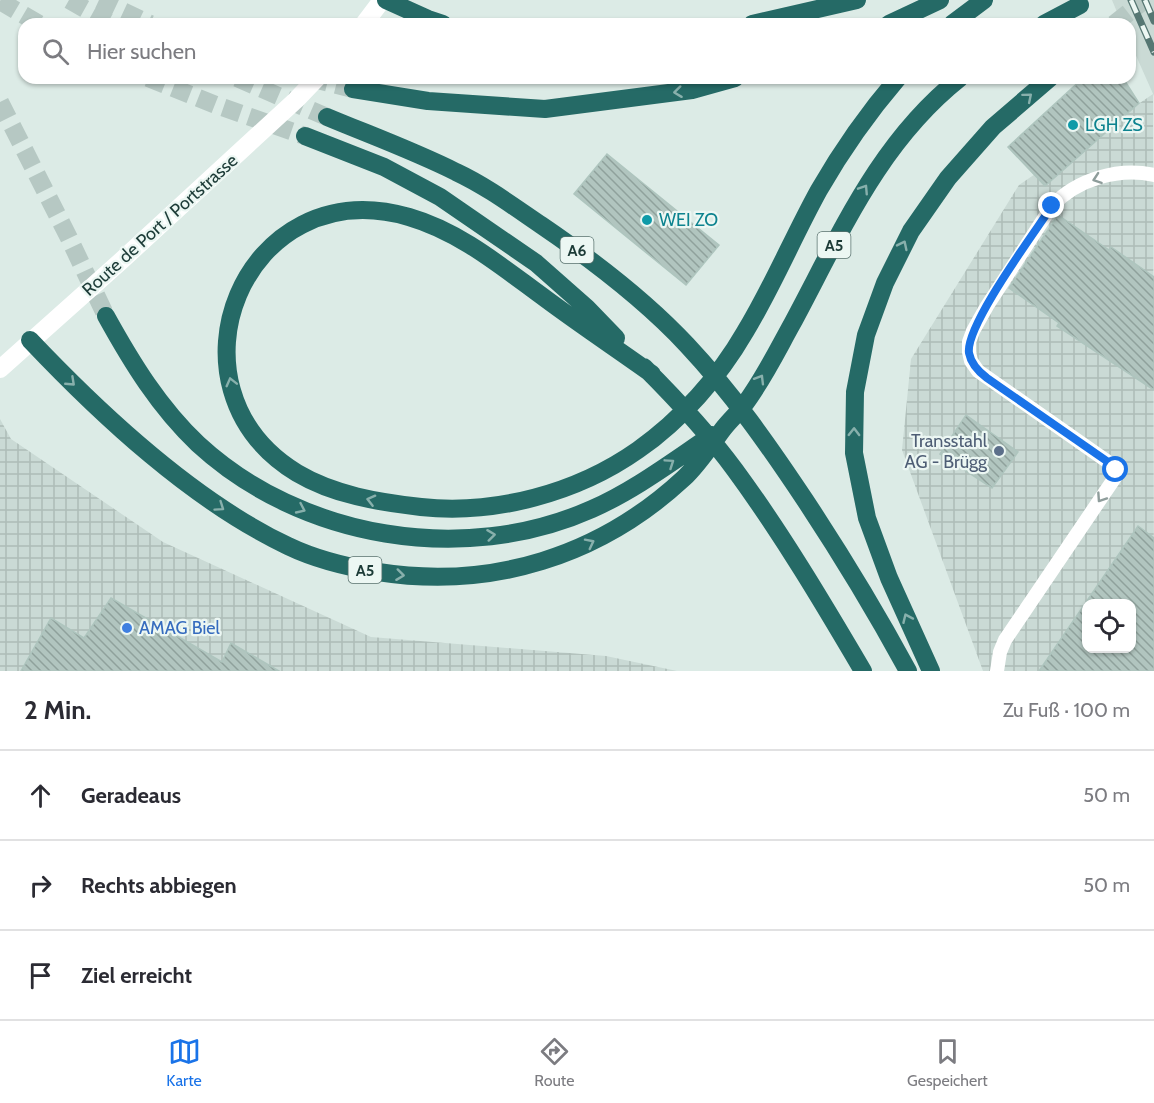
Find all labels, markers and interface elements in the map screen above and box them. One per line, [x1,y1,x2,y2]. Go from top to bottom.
search box [18,18,1136,84]
icon: search [39,35,72,68]
text: Hier suchen [87,38,196,65]
one-way arrow [673,85,683,98]
one-way arrow [1021,93,1032,104]
place label: LGH ZS [1085,114,1143,136]
marker: LGH ZS [1066,118,1080,132]
street label: Route de Port / Portstrasse [78,149,242,301]
one-way arrow [1092,172,1103,184]
one-way arrow [856,185,867,196]
route end [1038,192,1064,218]
place label: WEI ZO [659,209,718,231]
marker: WEI ZO [640,213,654,227]
road number: A5 [818,232,850,258]
road number: A6 [560,237,594,263]
one-way arrow [896,241,908,252]
one-way arrow [64,375,74,386]
one-way arrow [753,375,765,385]
one-way arrow [225,377,238,387]
one-way arrow [848,427,860,436]
place label: Transstahl AG - Brügg [905,430,988,473]
marker: Transstahl AG - Brügg [992,444,1006,458]
route start [1102,456,1128,482]
one-way arrow [663,459,674,470]
one-way arrow [1097,492,1108,503]
one-way arrow [366,494,376,507]
one-way arrow [214,500,225,511]
one-way arrow [294,501,305,513]
one-way arrow [487,529,496,541]
one-way arrow [583,538,594,550]
road number: A5 [348,557,382,583]
one-way arrow [396,569,405,581]
map controls [1082,599,1136,653]
button: locate [1082,599,1136,653]
one-way arrow [902,613,914,624]
place label: AMAG Biel [139,617,220,639]
marker: AMAG Biel [120,621,134,635]
text: 2 Min. [24,694,91,726]
text: Zu Fuß · 100 m [1003,698,1130,722]
icon: ahead [24,779,57,812]
text: Geradeaus [81,782,181,809]
text: 50 m [1083,783,1130,807]
icon: right [24,869,57,902]
text: Rechts abbiegen [81,872,237,899]
text: 50 m [1083,873,1130,897]
icon: arrive [24,959,57,992]
text: Ziel erreicht [81,962,192,989]
tab: Karte [166,1035,202,1090]
tab: Route [534,1035,574,1090]
tab: Gespeichert [907,1035,988,1090]

